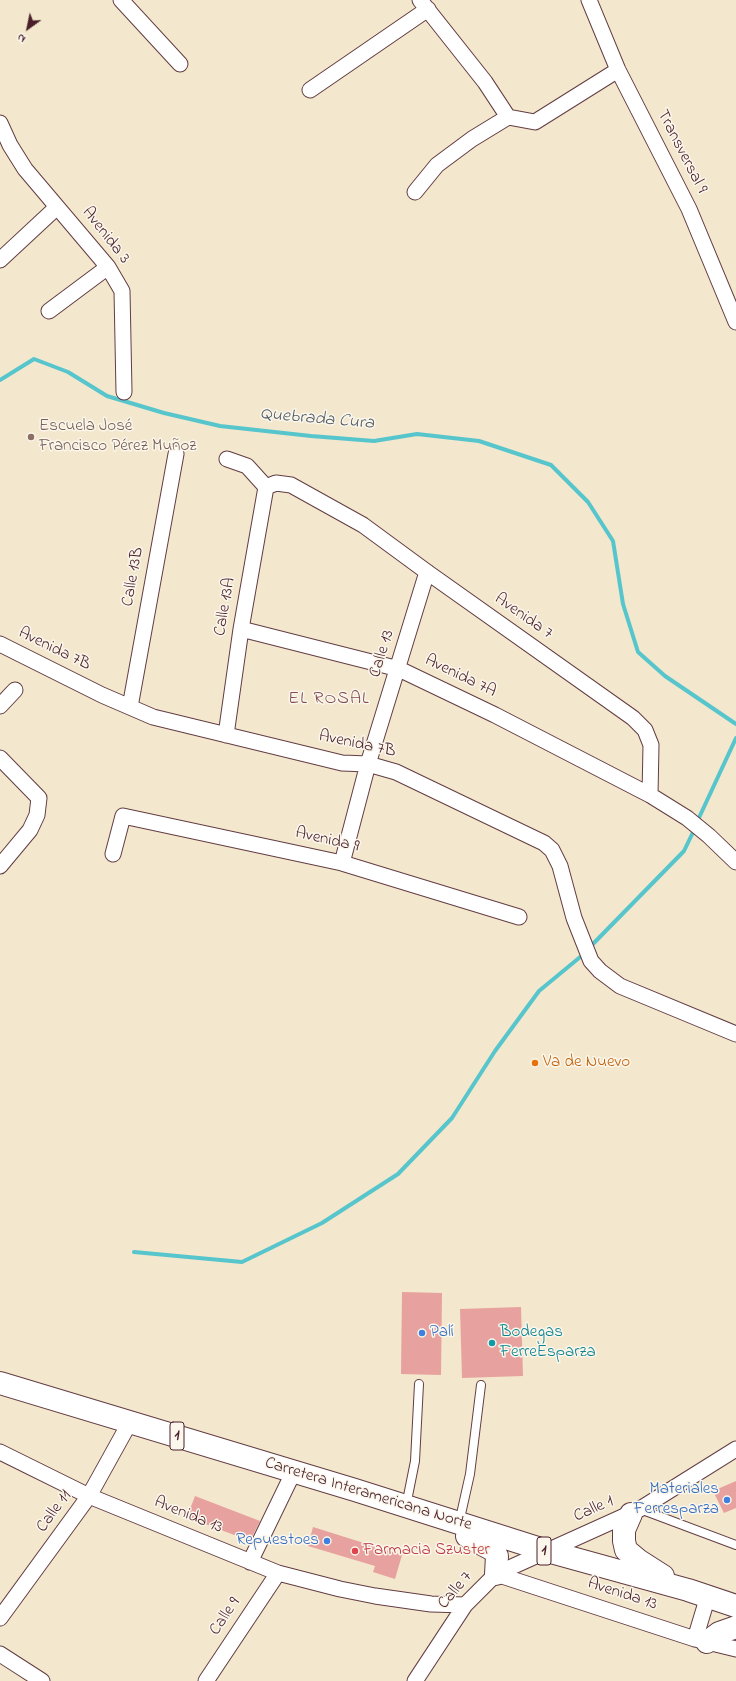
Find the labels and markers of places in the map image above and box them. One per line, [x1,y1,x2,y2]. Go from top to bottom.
place label: Escuela José Francisco Pérez Muñoz [39,417,196,457]
marker: Escuela José Francisco Pérez Muñoz [26,432,36,442]
place label: Va de Nuevo [543,1053,630,1073]
marker: Va de Nuevo [530,1058,540,1068]
place label: Palí [430,1323,454,1343]
place label: Bodegas FerreEsparza [500,1323,596,1363]
marker: Palí [417,1328,427,1338]
marker: Bodegas FerreEsparza [487,1338,497,1348]
place label: Materiales Ferresparza [634,1480,719,1520]
marker: Materiales Ferresparza [722,1495,732,1505]
place label: Repuestoes [236,1531,319,1551]
marker: Repuestoes [322,1536,332,1546]
place label: Farmacia Szuster [363,1541,490,1561]
marker: Farmacia Szuster [350,1546,360,1556]

